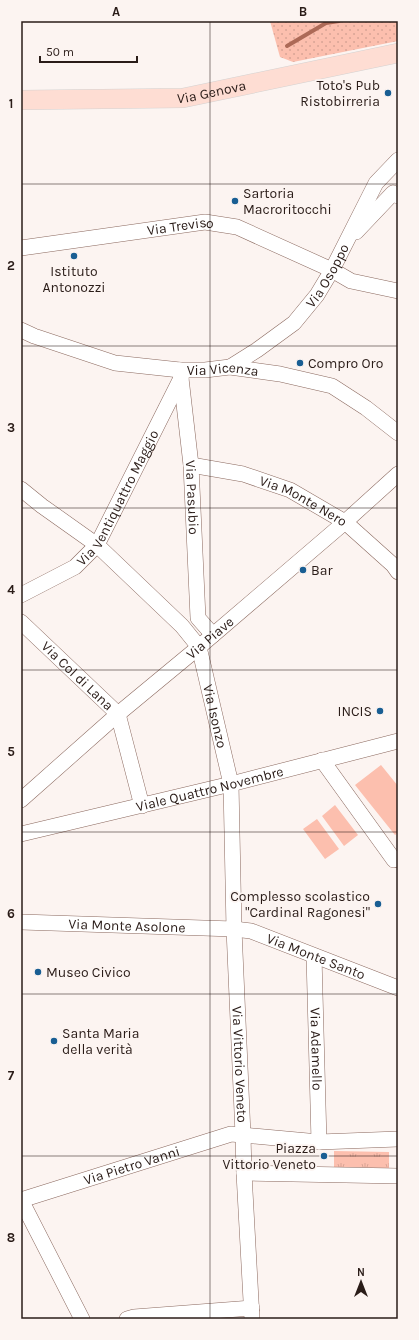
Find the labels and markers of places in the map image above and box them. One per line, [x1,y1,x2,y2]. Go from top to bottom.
place label: Toto's Pub Ristobirreria [300,77,380,110]
marker: Toto's Pub Ristobirreria [383,88,393,98]
place label: Sartoria Macroritocchi [243,185,332,218]
marker: Sartoria Macroritocchi [230,196,240,206]
marker: Istituto Antonozzi [69,251,79,261]
place label: Istituto Antonozzi [43,263,105,296]
place label: Compro Oro [308,355,383,372]
marker: Compro Oro [295,358,305,368]
place label: Bar [311,562,333,579]
marker: Bar [298,565,308,575]
place label: INCIS [338,703,372,720]
marker: INCIS [375,706,385,716]
place label: Complesso scolastico "Cardinal Ragonesi" [230,888,370,921]
marker: Complesso scolastico "Cardinal Ragonesi" [373,899,383,909]
place label: Museo Civico [46,964,131,981]
marker: Museo Civico [33,967,43,977]
place label: Santa Maria della verità [62,1025,139,1058]
marker: Santa Maria della verità [49,1036,59,1046]
place label: Piazza Vittorio Veneto [222,1140,316,1173]
marker: Piazza Vittorio Veneto [319,1151,329,1161]

